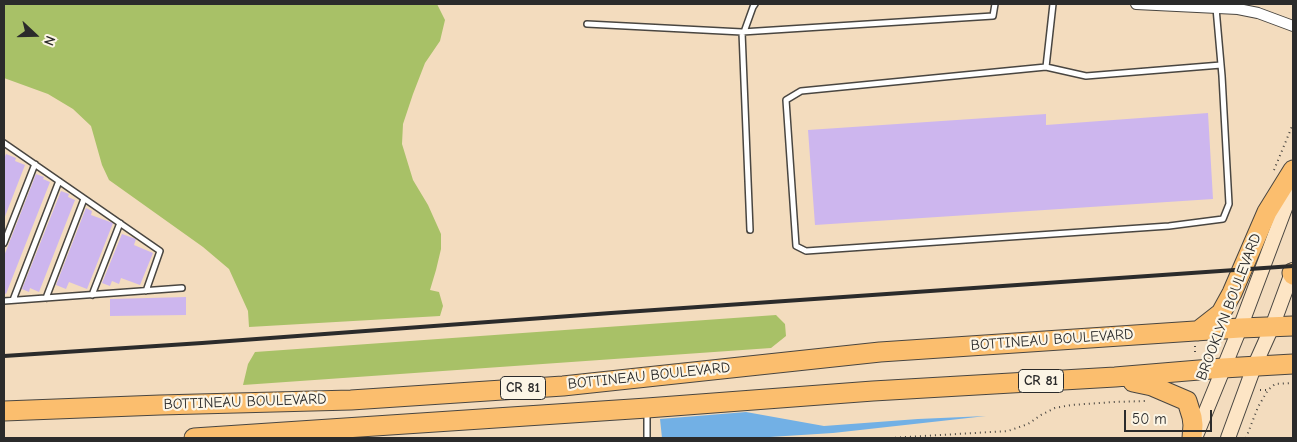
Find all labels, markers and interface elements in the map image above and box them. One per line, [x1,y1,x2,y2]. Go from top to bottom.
north arrow [10,10,60,60]
text: N [40,33,59,48]
street label: BROOKLYN BOULEVARD [1193,231,1265,383]
street label: BOTTINEAU BOULEVARD [970,325,1134,355]
street label: BOTTINEAU BOULEVARD [567,359,731,393]
road number: CR 81 [1018,370,1064,392]
road number: CR 81 [500,376,546,399]
street label: BOTTINEAU BOULEVARD [163,390,327,414]
scale bar [1127,400,1214,432]
text: 50 m [1132,410,1167,428]

